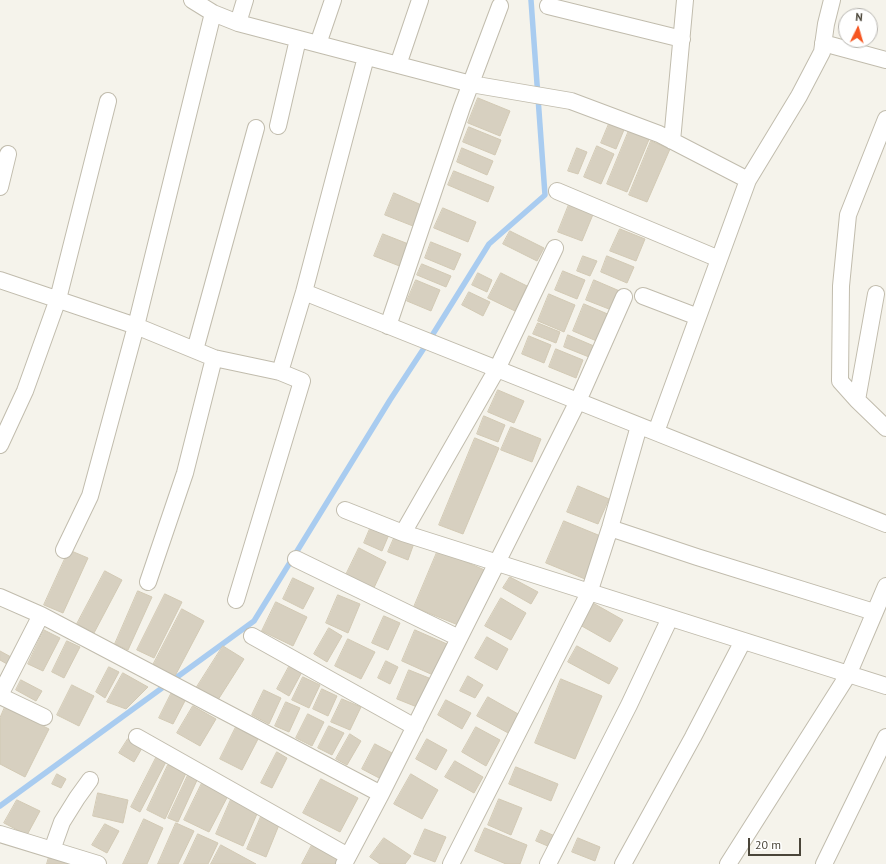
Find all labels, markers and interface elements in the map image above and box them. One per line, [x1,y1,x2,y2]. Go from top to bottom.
north arrow [838,8,878,48]
text: N [855,10,863,24]
scale bar [750,830,803,856]
text: 20 m [755,837,781,852]

